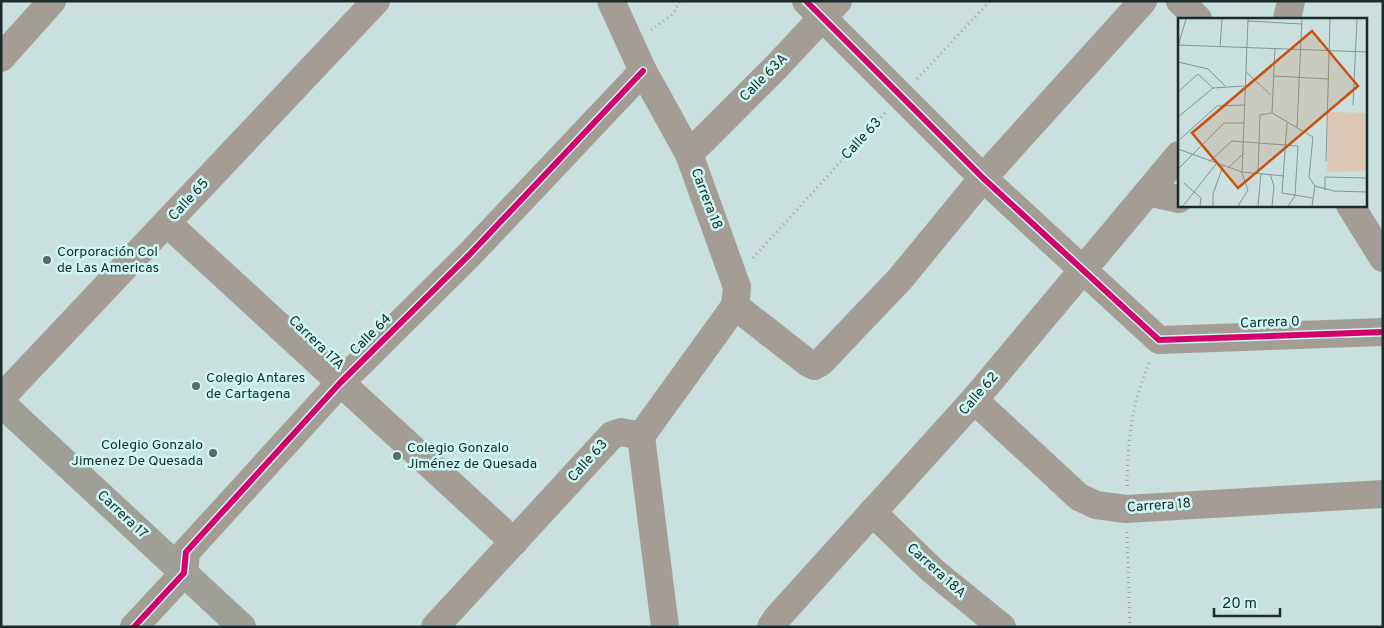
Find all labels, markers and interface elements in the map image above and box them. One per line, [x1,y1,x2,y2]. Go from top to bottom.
inset map [1178,18,1366,206]
street label: Calle 63A [737,51,791,105]
street label: Calle 63 [838,114,886,164]
street label: Carrera 18 [687,166,725,232]
street label: Calle 65 [165,175,213,225]
place label: Corporación Col de Las Americas [57,244,159,277]
marker: Corporación Col de Las Americas [41,254,53,266]
street label: Calle 64 [347,311,395,359]
street label: Carrera 17A [285,312,347,374]
street label: Carrera 0 [1240,313,1300,333]
street label: Calle 62 [956,369,1002,419]
place label: Colegio Antares de Cartagena [206,370,305,403]
marker: Colegio Antares de Cartagena [190,380,202,392]
street label: Calle 63 [564,436,612,486]
place label: Colegio Gonzalo Jimenez De Quesada [71,437,203,470]
place label: Colegio Gonzalo Jiménez de Quesada [407,440,537,473]
marker: Colegio Gonzalo Jimenez De Quesada [207,447,219,459]
marker: Colegio Gonzalo Jiménez de Quesada [391,450,403,462]
street label: Carrera 17 [93,487,151,543]
street label: Carrera 18 [1126,495,1192,517]
street label: Carrera 18A [903,540,969,602]
scale bar [1214,586,1280,618]
text: 20 m [1222,595,1257,614]

